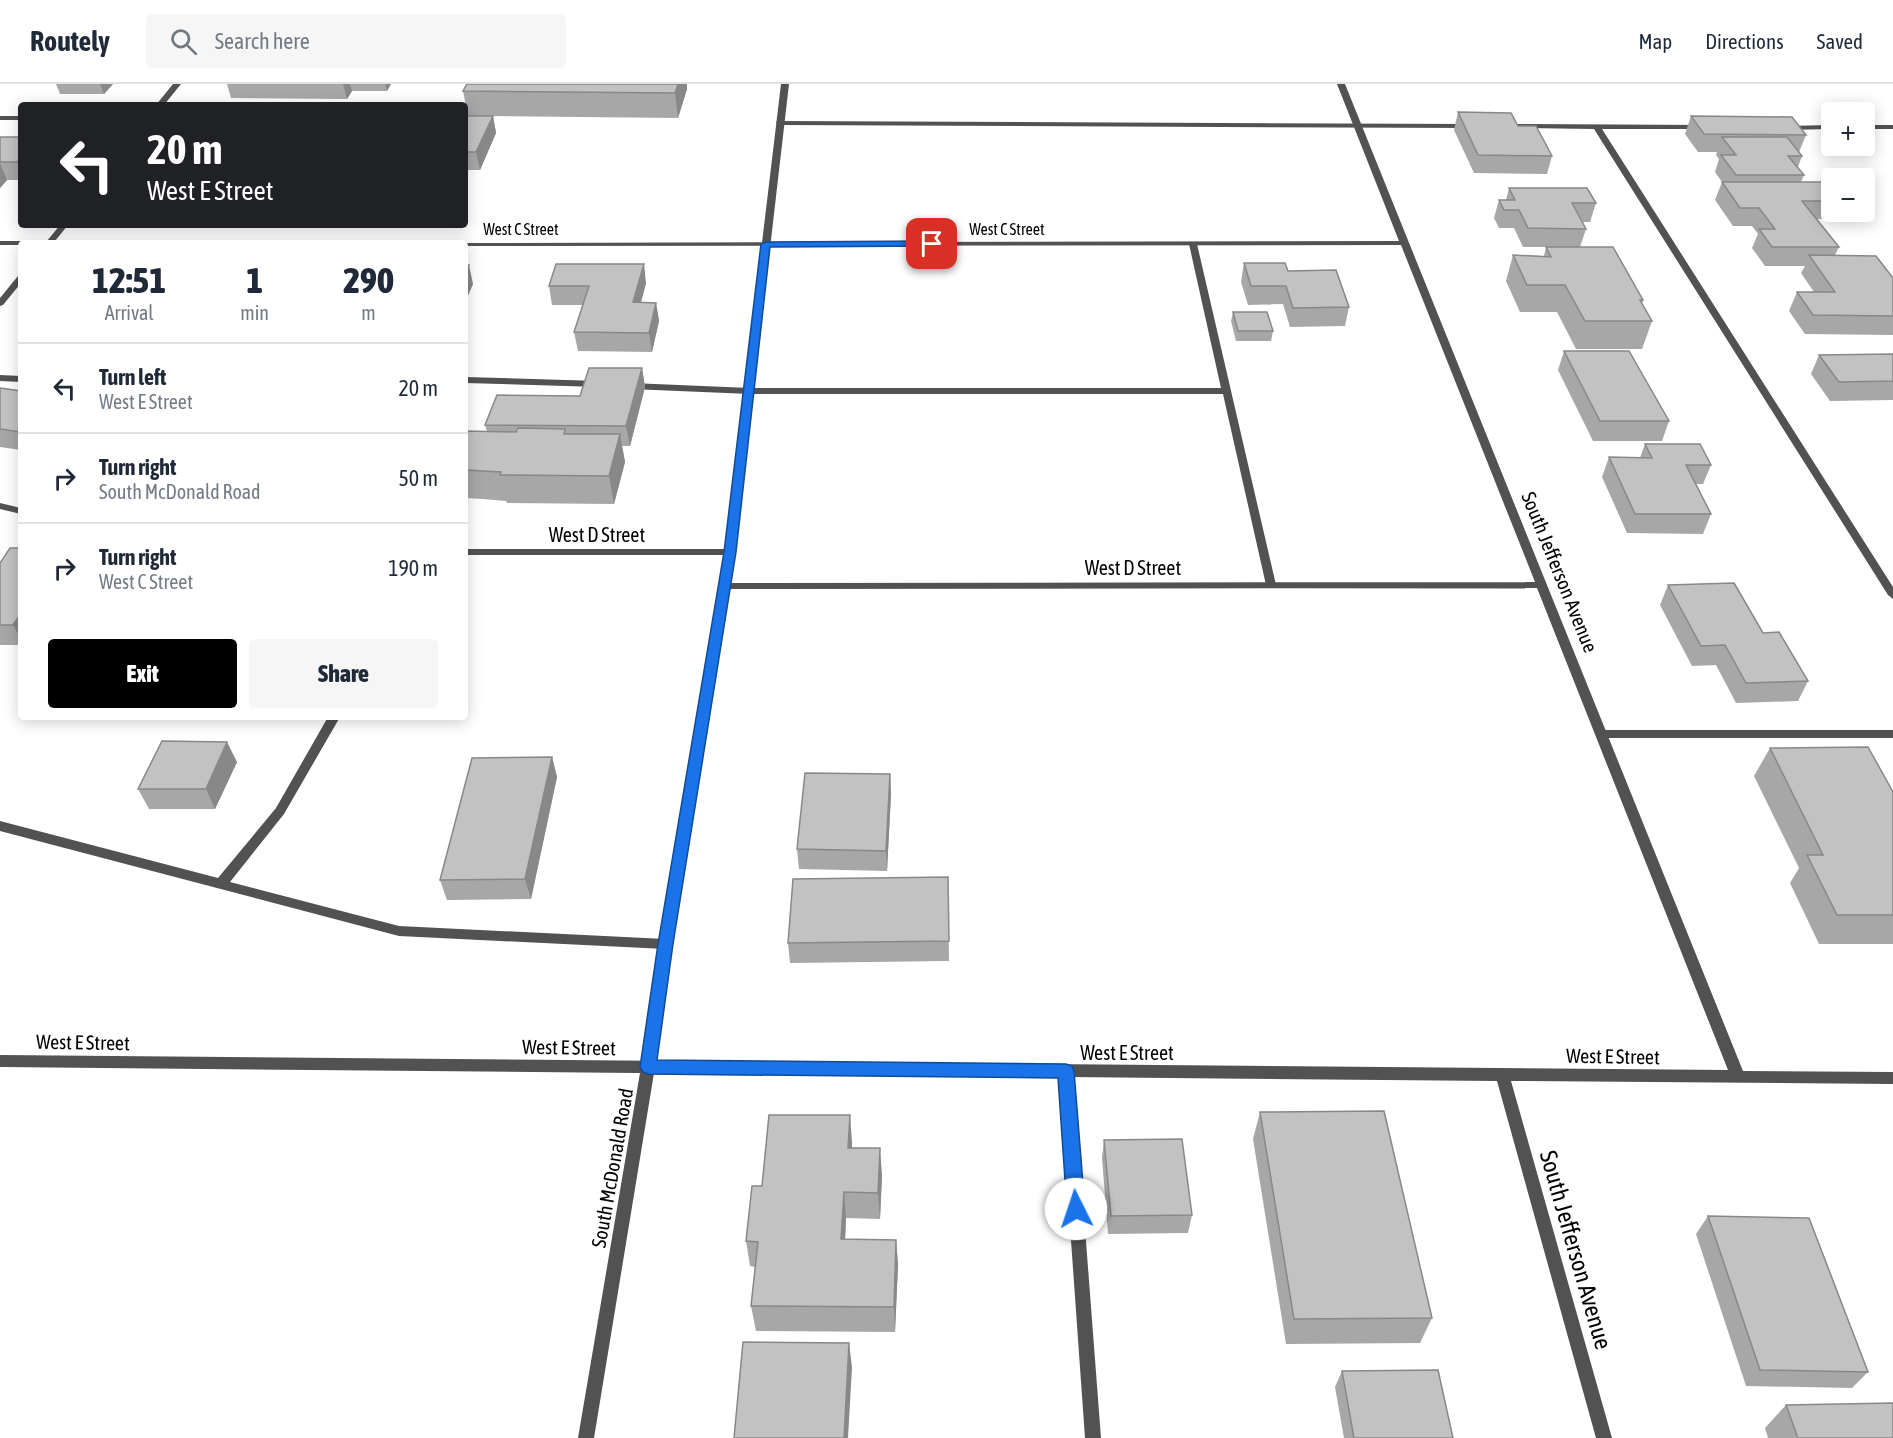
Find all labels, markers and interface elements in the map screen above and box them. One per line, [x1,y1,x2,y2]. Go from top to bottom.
search box [146,14,566,68]
text: Routely [30,25,110,57]
icon: search [167,25,200,58]
text: Search here [215,28,310,54]
text: Map [1638,29,1672,53]
text: Directions [1705,29,1784,53]
text: Saved [1817,29,1863,53]
map controls [1821,102,1875,222]
button: + [1821,102,1875,156]
text: 20 m [147,125,222,173]
icon: left [48,126,126,204]
button: − [1821,168,1875,222]
text: West E Street [147,175,273,206]
pin [906,218,957,269]
street label: West C Street [483,220,559,238]
street label: West C Street [969,220,1045,238]
icon: arrive [915,227,948,260]
text: 12:51 [92,259,166,301]
text: 1 [246,259,263,301]
text: 290 [343,259,394,301]
text: Arrival [105,301,154,324]
text: min [240,301,269,324]
text: m [361,301,376,324]
text: Turn left [99,364,166,390]
icon: left [48,372,81,405]
text: 20 m [398,375,438,401]
text: West E Street [99,390,193,413]
text: Turn right [99,454,176,480]
icon: right [48,462,81,495]
text: 50 m [398,465,438,491]
text: South McDonald Road [99,480,261,503]
street label: South Jefferson Avenue [1517,488,1603,656]
street label: West D Street [549,523,645,546]
text: Turn right [99,544,176,570]
icon: right [48,552,81,585]
text: 190 m [388,555,438,581]
street label: West D Street [1085,556,1181,579]
text: West C Street [99,570,193,593]
button: Exit [48,639,237,708]
button: Share [249,639,438,708]
street label: West E Street [36,1030,130,1054]
street label: West E Street [522,1035,616,1059]
street label: West E Street [1080,1041,1174,1064]
street label: West E Street [1566,1044,1660,1068]
street label: South McDonald Road [587,1086,637,1250]
street label: South Jefferson Avenue [1535,1148,1617,1352]
position arrow [1044,1177,1108,1241]

